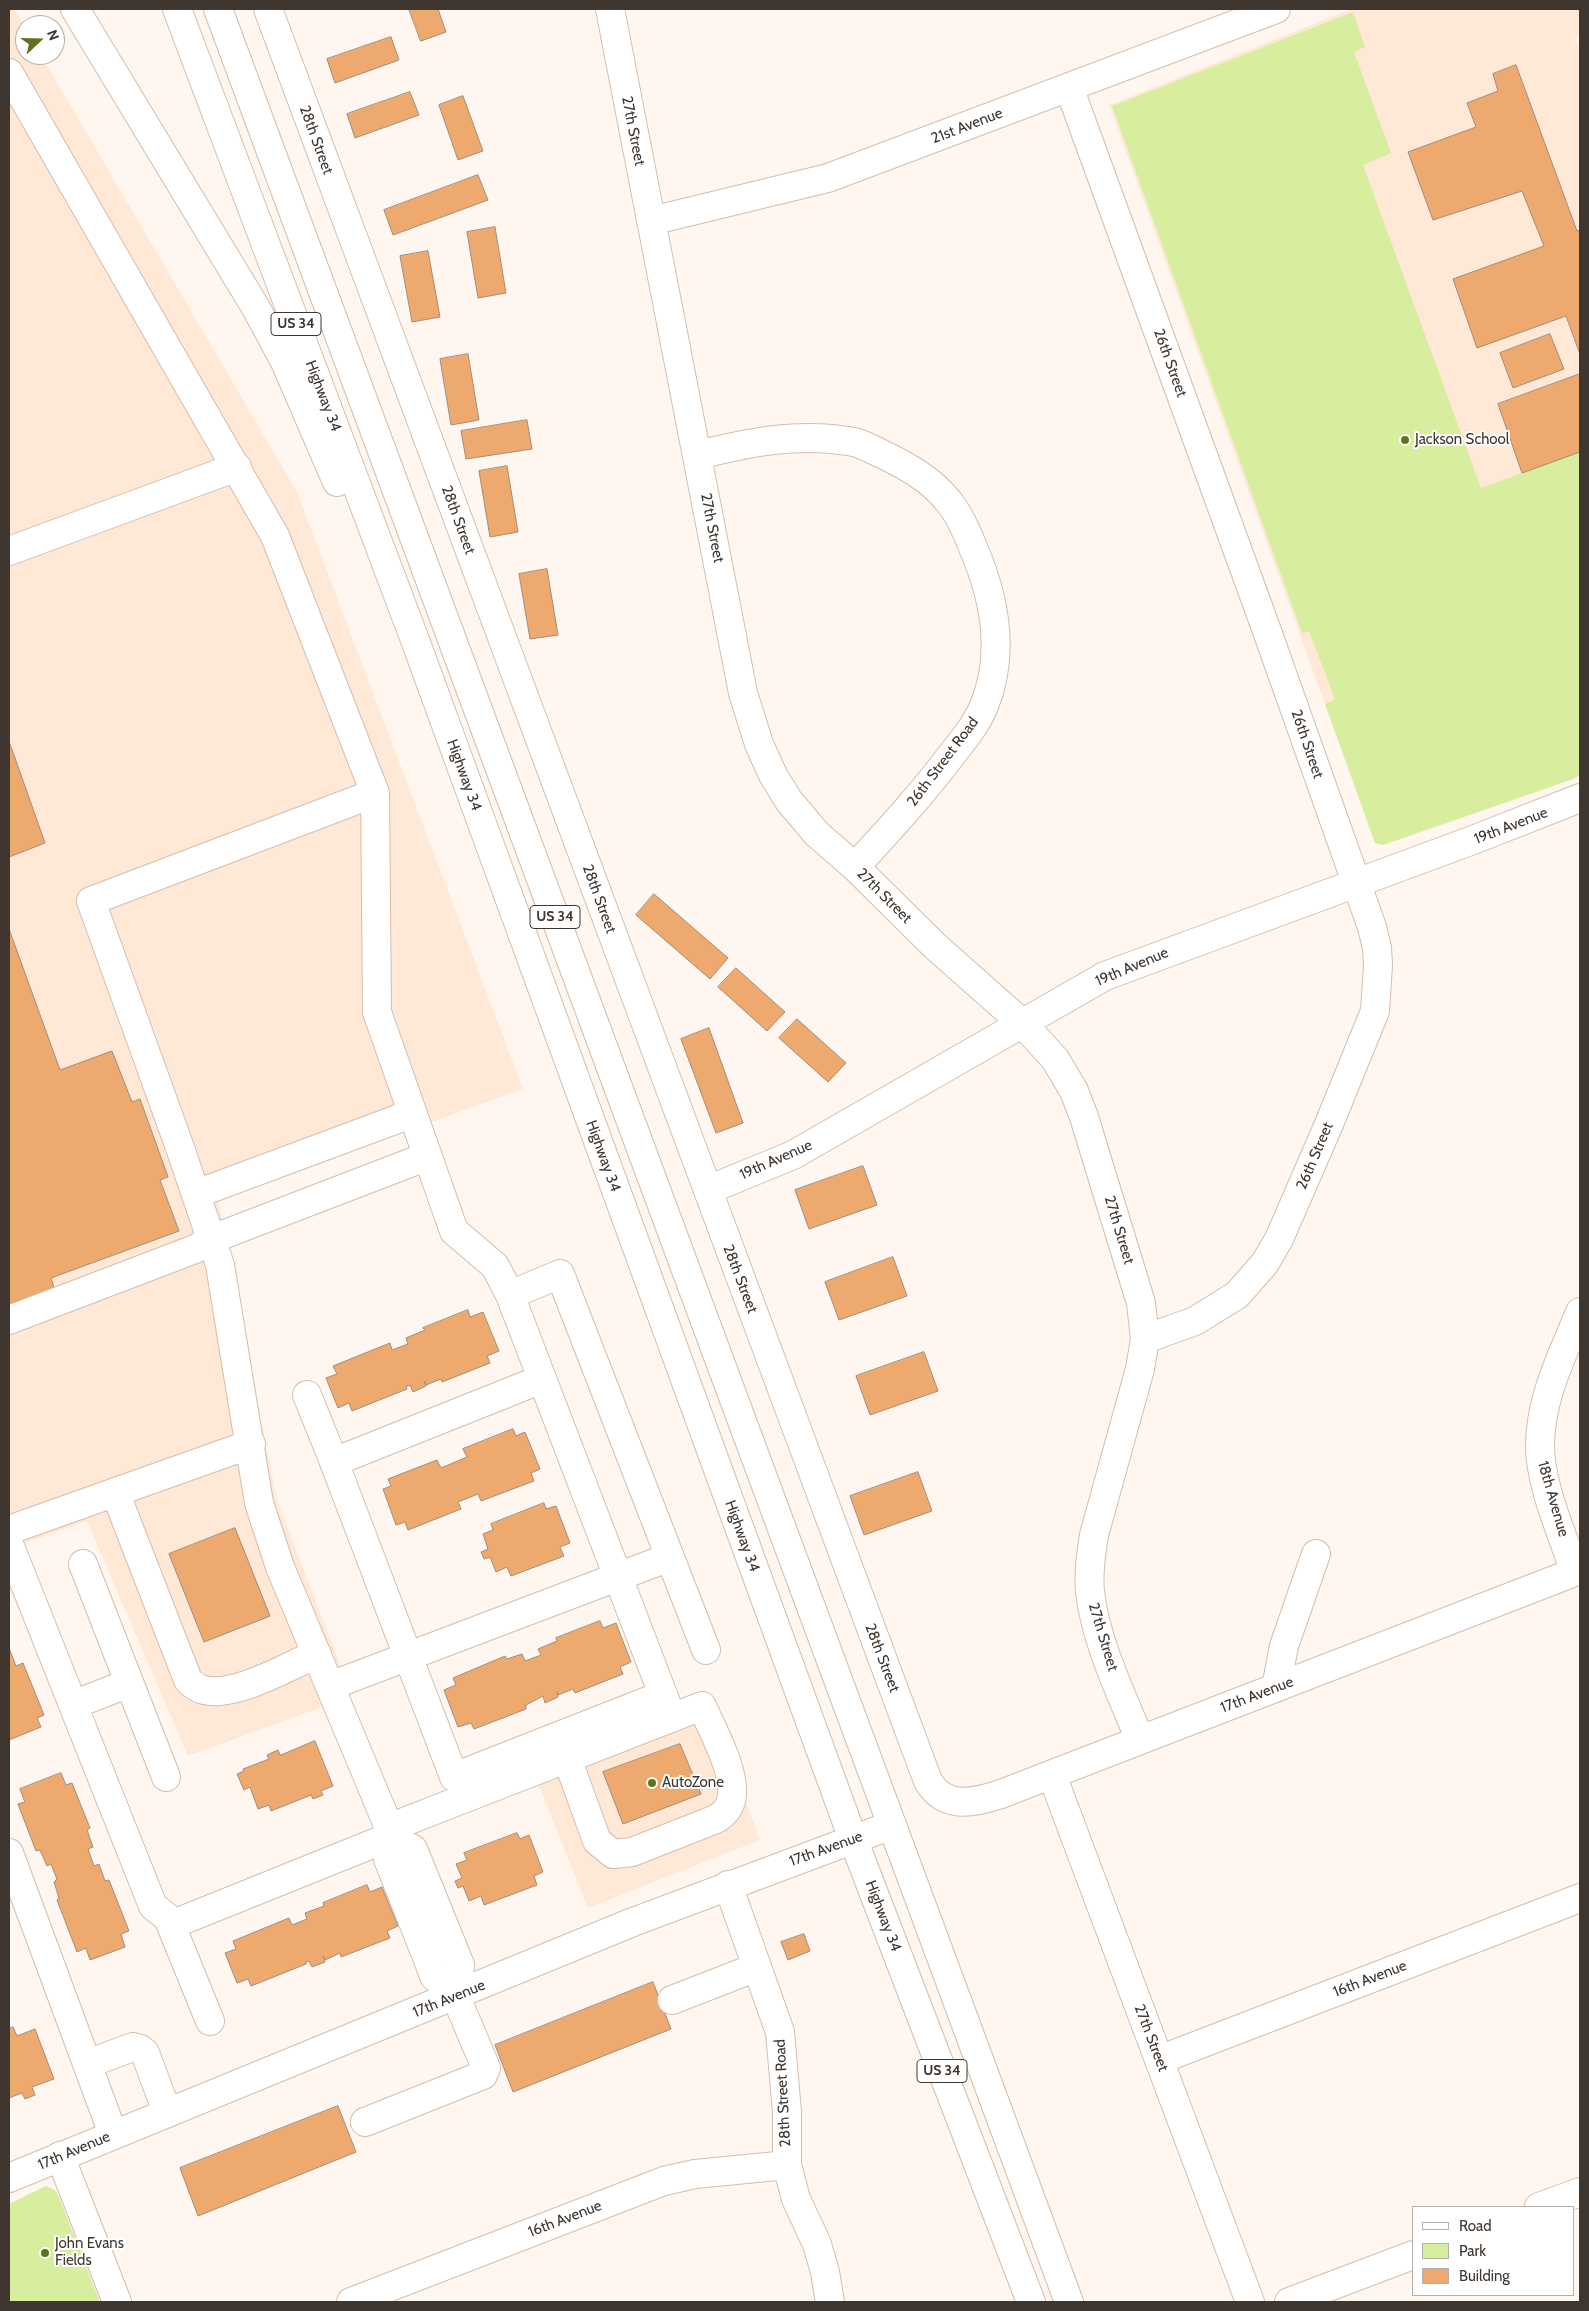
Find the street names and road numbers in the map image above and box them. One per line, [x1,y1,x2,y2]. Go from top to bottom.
street label: 27th Street [617,95,649,167]
street label: 28th Street [295,103,337,177]
street label: 21st Avenue [929,104,1005,148]
road number: US 34 [271,312,321,336]
street label: 26th Street [1149,326,1191,400]
street label: Highway 34 [301,358,345,434]
street label: 28th Street [437,483,479,557]
street label: 27th Street [696,492,728,564]
street label: 26th Street [1287,707,1327,781]
street label: 26th Street Road [903,714,983,810]
street label: Highway 34 [443,737,485,813]
street label: 19th Avenue [1472,804,1550,848]
street label: 28th Street [578,862,620,936]
street label: 27th Street [853,865,915,927]
road number: US 34 [530,906,580,929]
street label: 19th Avenue [1093,944,1171,990]
street label: Highway 34 [582,1118,624,1194]
street label: 26th Street [1293,1120,1337,1192]
street label: 19th Avenue [737,1136,815,1184]
street label: 27th Street [1100,1194,1138,1266]
street label: 28th Street [719,1242,761,1316]
street label: 18th Avenue [1534,1459,1572,1539]
street label: Highway 34 [721,1498,763,1574]
street label: 27th Street [1084,1601,1122,1673]
street label: 28th Street [861,1621,903,1695]
street label: 17th Avenue [1218,1673,1296,1717]
street label: 17th Avenue [787,1827,865,1871]
street label: Highway 34 [861,1878,905,1954]
street label: 16th Avenue [1331,1957,1409,2001]
street label: 17th Avenue [410,1976,488,2022]
street label: 27th Street [1130,2002,1172,2074]
street label: 28th Street Road [771,2039,795,2147]
road number: US 34 [917,2060,967,2082]
street label: 17th Avenue [35,2128,113,2174]
street label: 16th Avenue [526,2197,604,2241]

